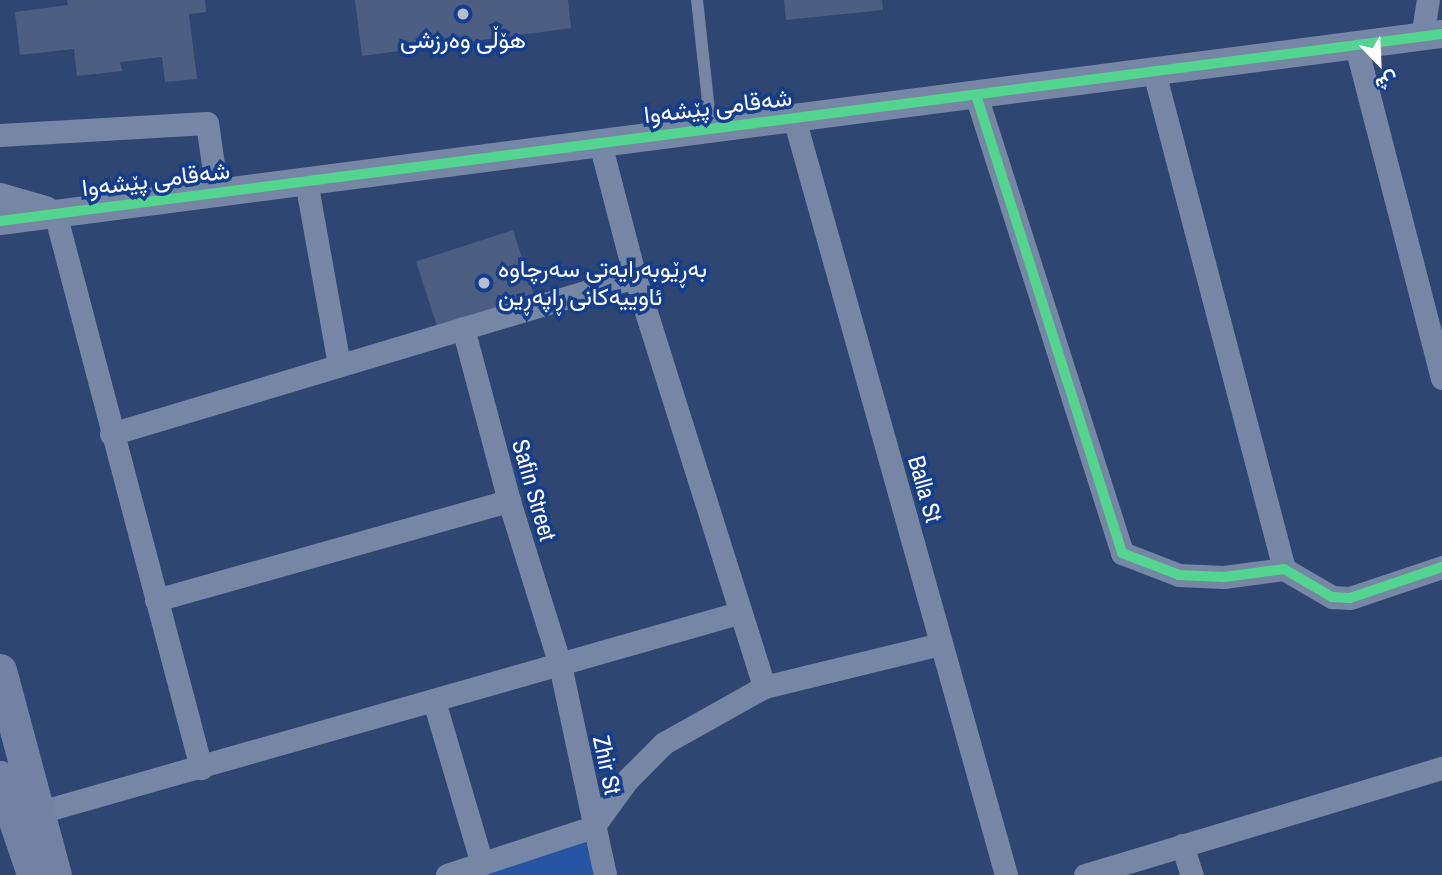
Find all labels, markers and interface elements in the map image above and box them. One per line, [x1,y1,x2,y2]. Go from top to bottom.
marker: هۆڵی وەرزشی [455,6,471,22]
place label: هۆڵی وەرزشی [400,26,526,54]
north arrow [1344,28,1414,98]
text: ش [1372,66,1403,99]
street label: شەقامی پێشەوا [642,83,794,129]
street label: شەقامی پێشەوا [80,156,232,202]
place label: بەڕێوبەرایەتی سەرچاوە ئاوییەکانی ڕاپەڕین [498,255,707,311]
marker: بەڕێوبەرایەتی سەرچاوە ئاوییەکانی ڕاپەڕین [476,275,492,291]
street label: Safin Street [506,436,562,544]
street label: Balla St [902,452,948,526]
street label: Zhir St [587,733,627,797]

